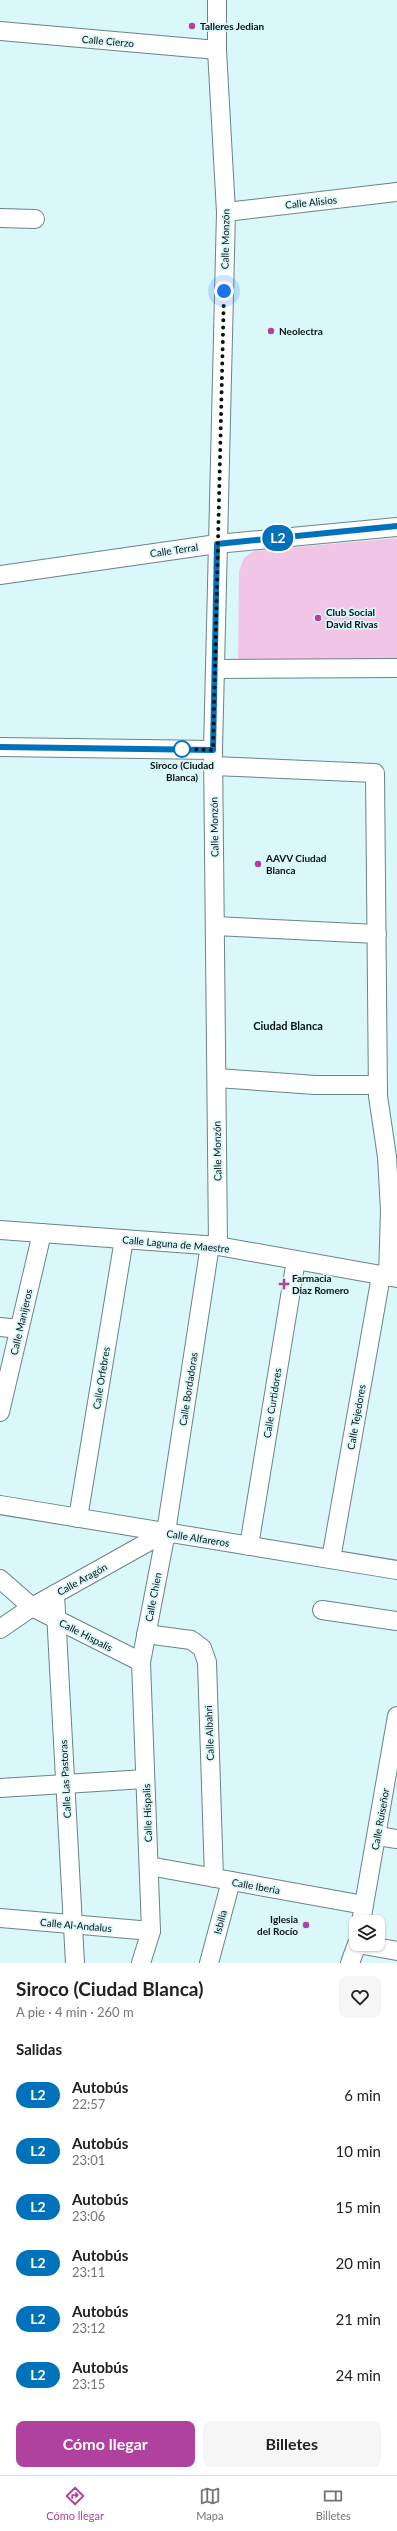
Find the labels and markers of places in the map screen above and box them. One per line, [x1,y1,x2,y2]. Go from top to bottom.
place label: Talleres Jedian [200,20,265,32]
marker: Talleres Jedian [187,21,197,31]
place label: Neolectra [279,325,323,337]
marker: Neolectra [266,326,276,336]
place label: Club Social David Rivas [326,606,378,630]
marker: Club Social David Rivas [313,613,323,623]
marker: Siroco (Ciudad Blanca) [173,740,191,758]
place label: Siroco (Ciudad Blanca) [150,759,214,783]
place label: AAVV Ciudad Blanca [265,852,327,876]
marker: AAVV Ciudad Blanca [253,859,263,869]
place label: Farmacia Diaz Romero [292,1272,349,1296]
marker: Farmacia Diaz Romero [279,1279,289,1289]
place label: Iglesia del Rocío [257,1913,298,1937]
marker: Iglesia del Rocío [301,1920,311,1930]

